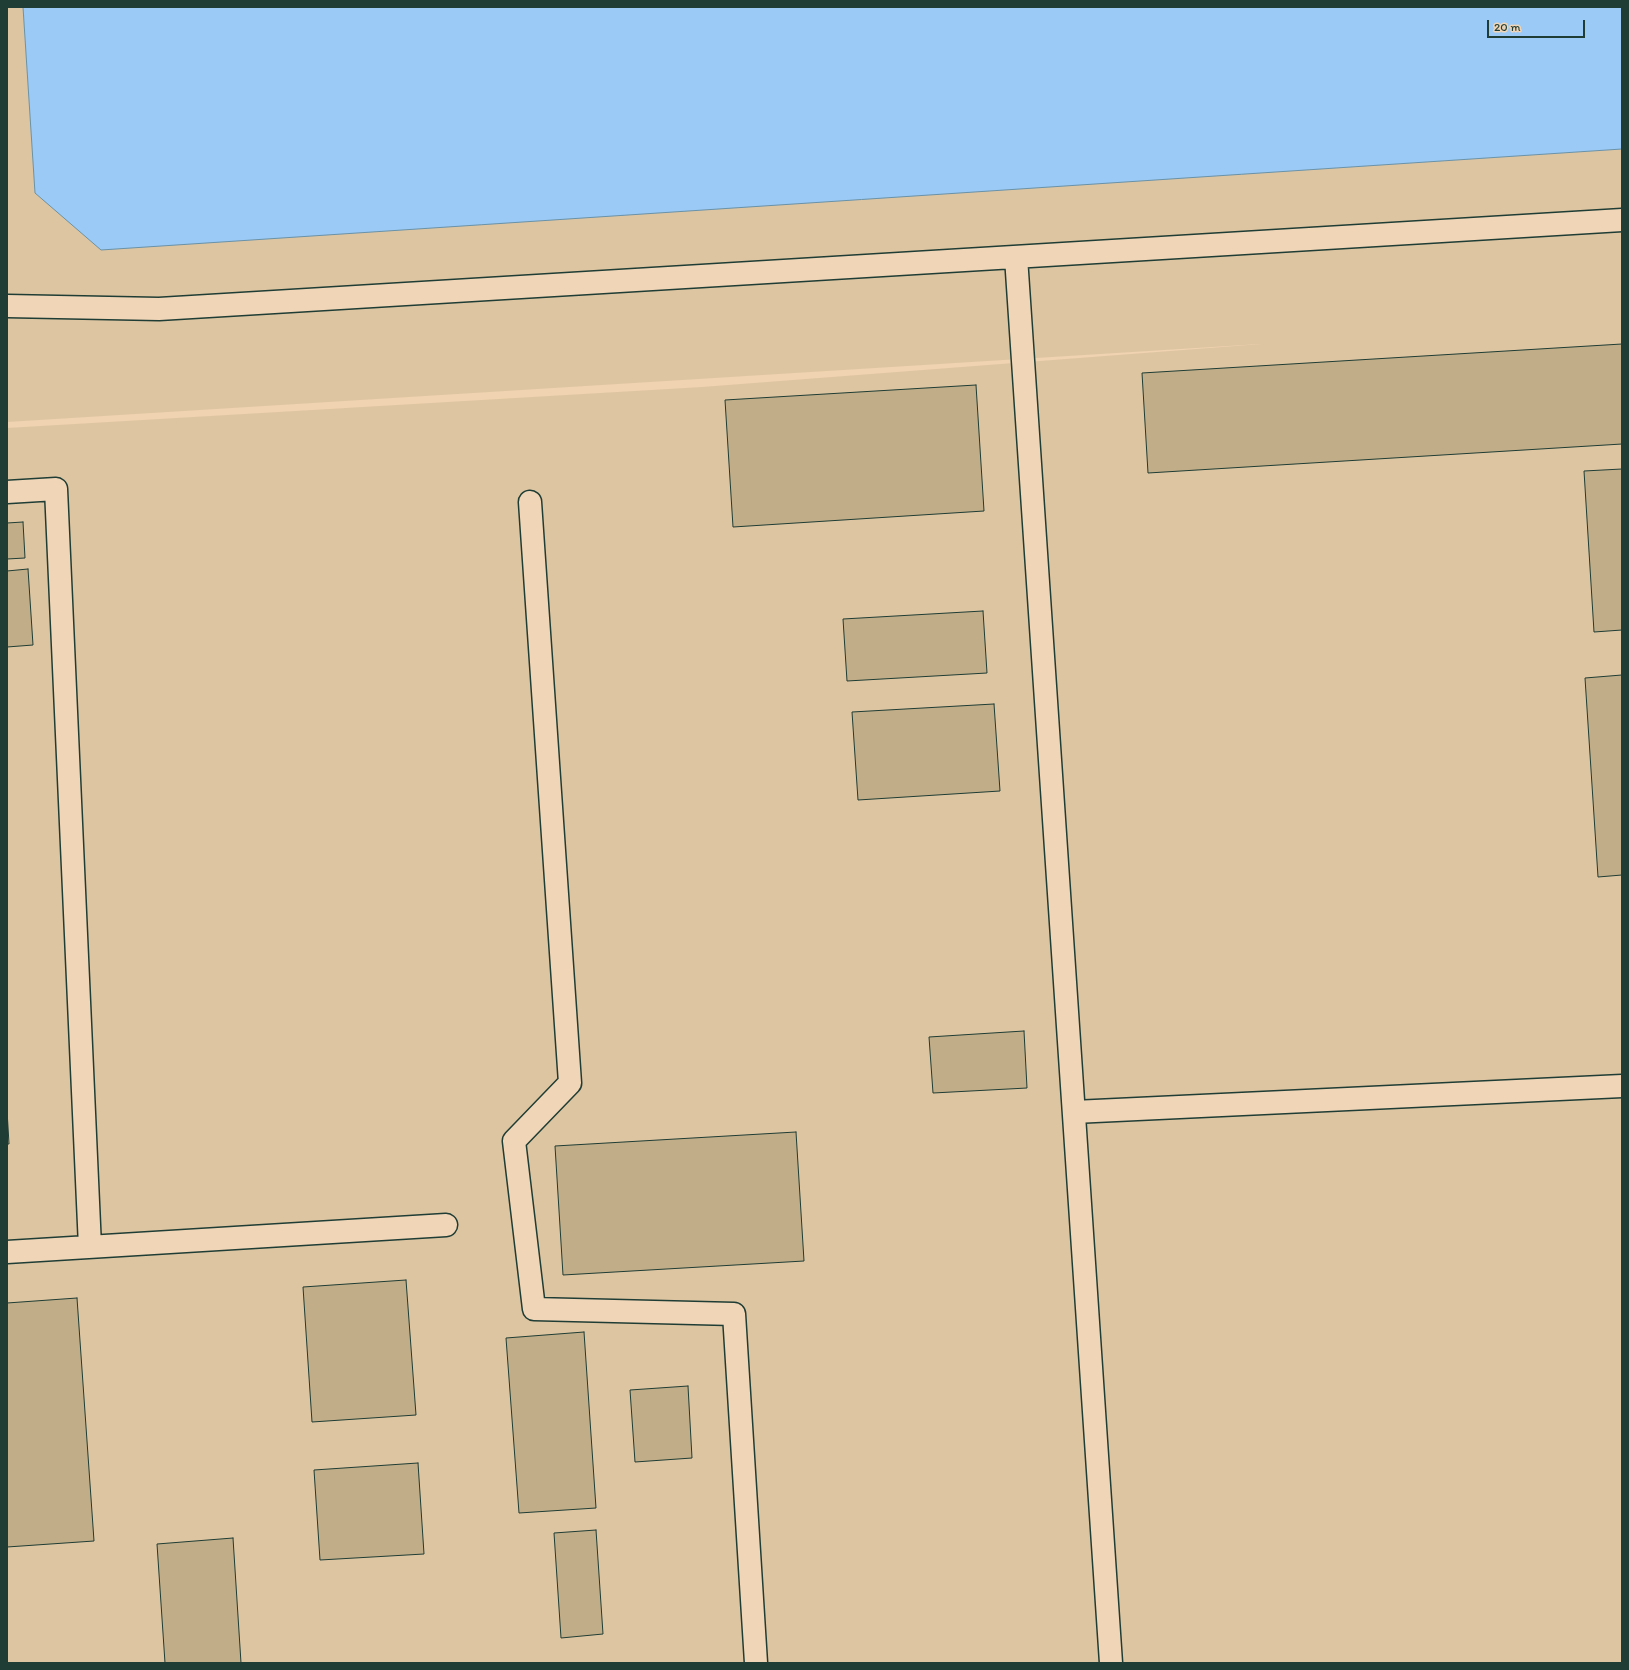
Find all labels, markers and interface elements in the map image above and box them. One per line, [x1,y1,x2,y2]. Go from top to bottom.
scale bar [1489,12,1587,38]
text: 20 m [1494,20,1521,34]

